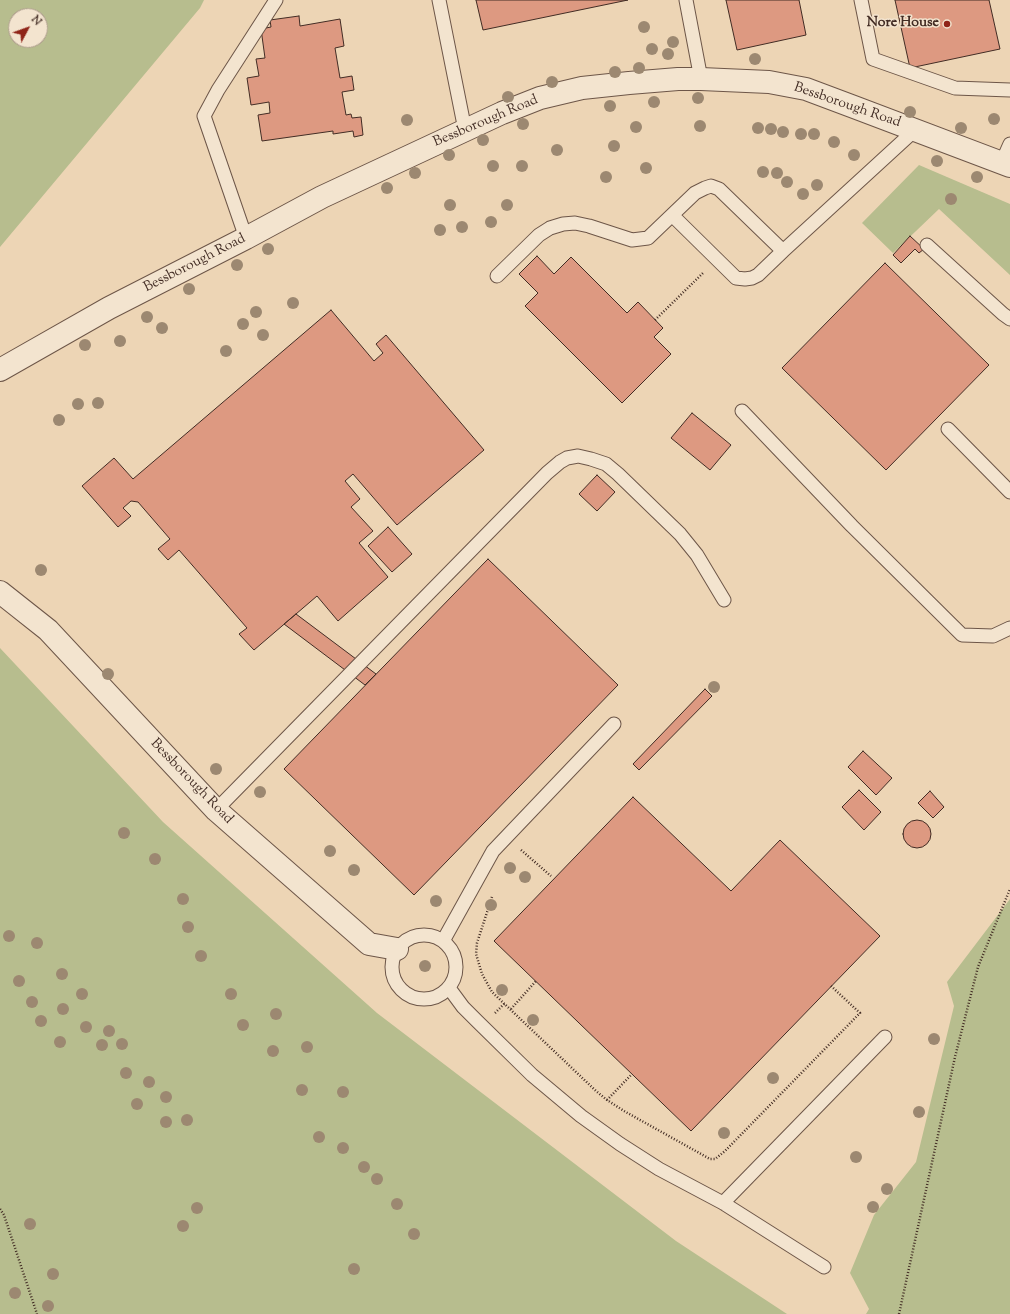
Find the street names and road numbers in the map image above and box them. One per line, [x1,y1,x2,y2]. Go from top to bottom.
street label: Bessborough Road [791,80,903,132]
street label: Bessborough Road [431,92,541,152]
street label: Bessborough Road [141,231,249,297]
street label: Bessborough Road [146,736,236,828]

